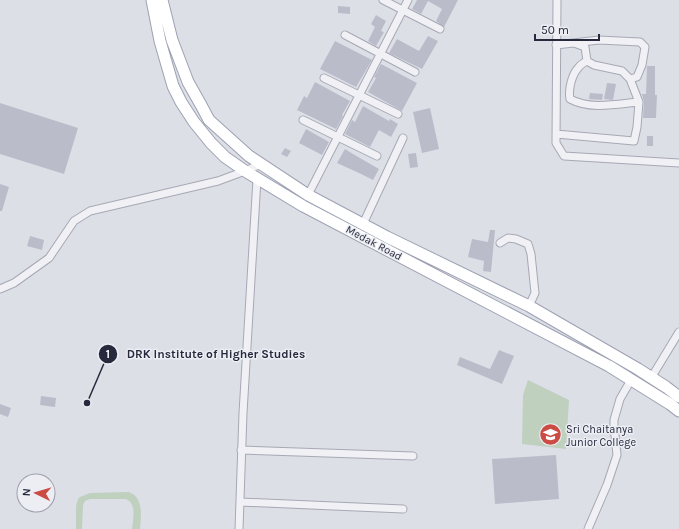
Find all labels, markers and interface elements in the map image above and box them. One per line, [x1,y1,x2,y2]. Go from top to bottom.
scale bar [535,16,599,42]
text: 50 m [541,23,569,37]
street label: Medak Road [344,223,404,263]
callout: DRK Institute of Higher Studies [98,342,313,366]
text: 1 [106,347,110,361]
text: DRK Institute of Higher Studies [127,347,305,361]
school or university icon: Sri Chaitanya Junior College [537,422,563,448]
place label: Sri Chaitanya Junior College [566,423,636,449]
north arrow [16,473,56,513]
text: N [20,488,33,497]

